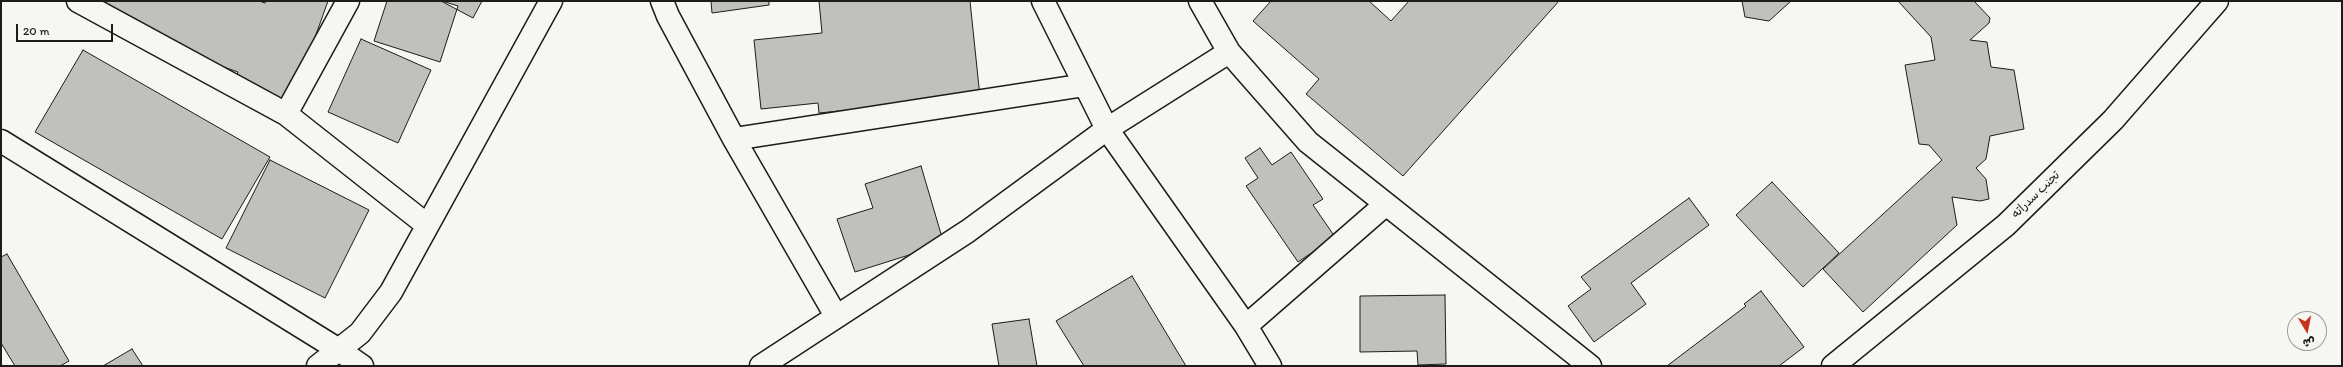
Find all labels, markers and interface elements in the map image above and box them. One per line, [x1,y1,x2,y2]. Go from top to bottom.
scale bar [18,16,115,42]
text: 20 m [23,24,50,38]
street label: تجنب سدراته [2009,168,2063,222]
north arrow [2287,311,2327,351]
text: ش [2302,335,2316,350]

